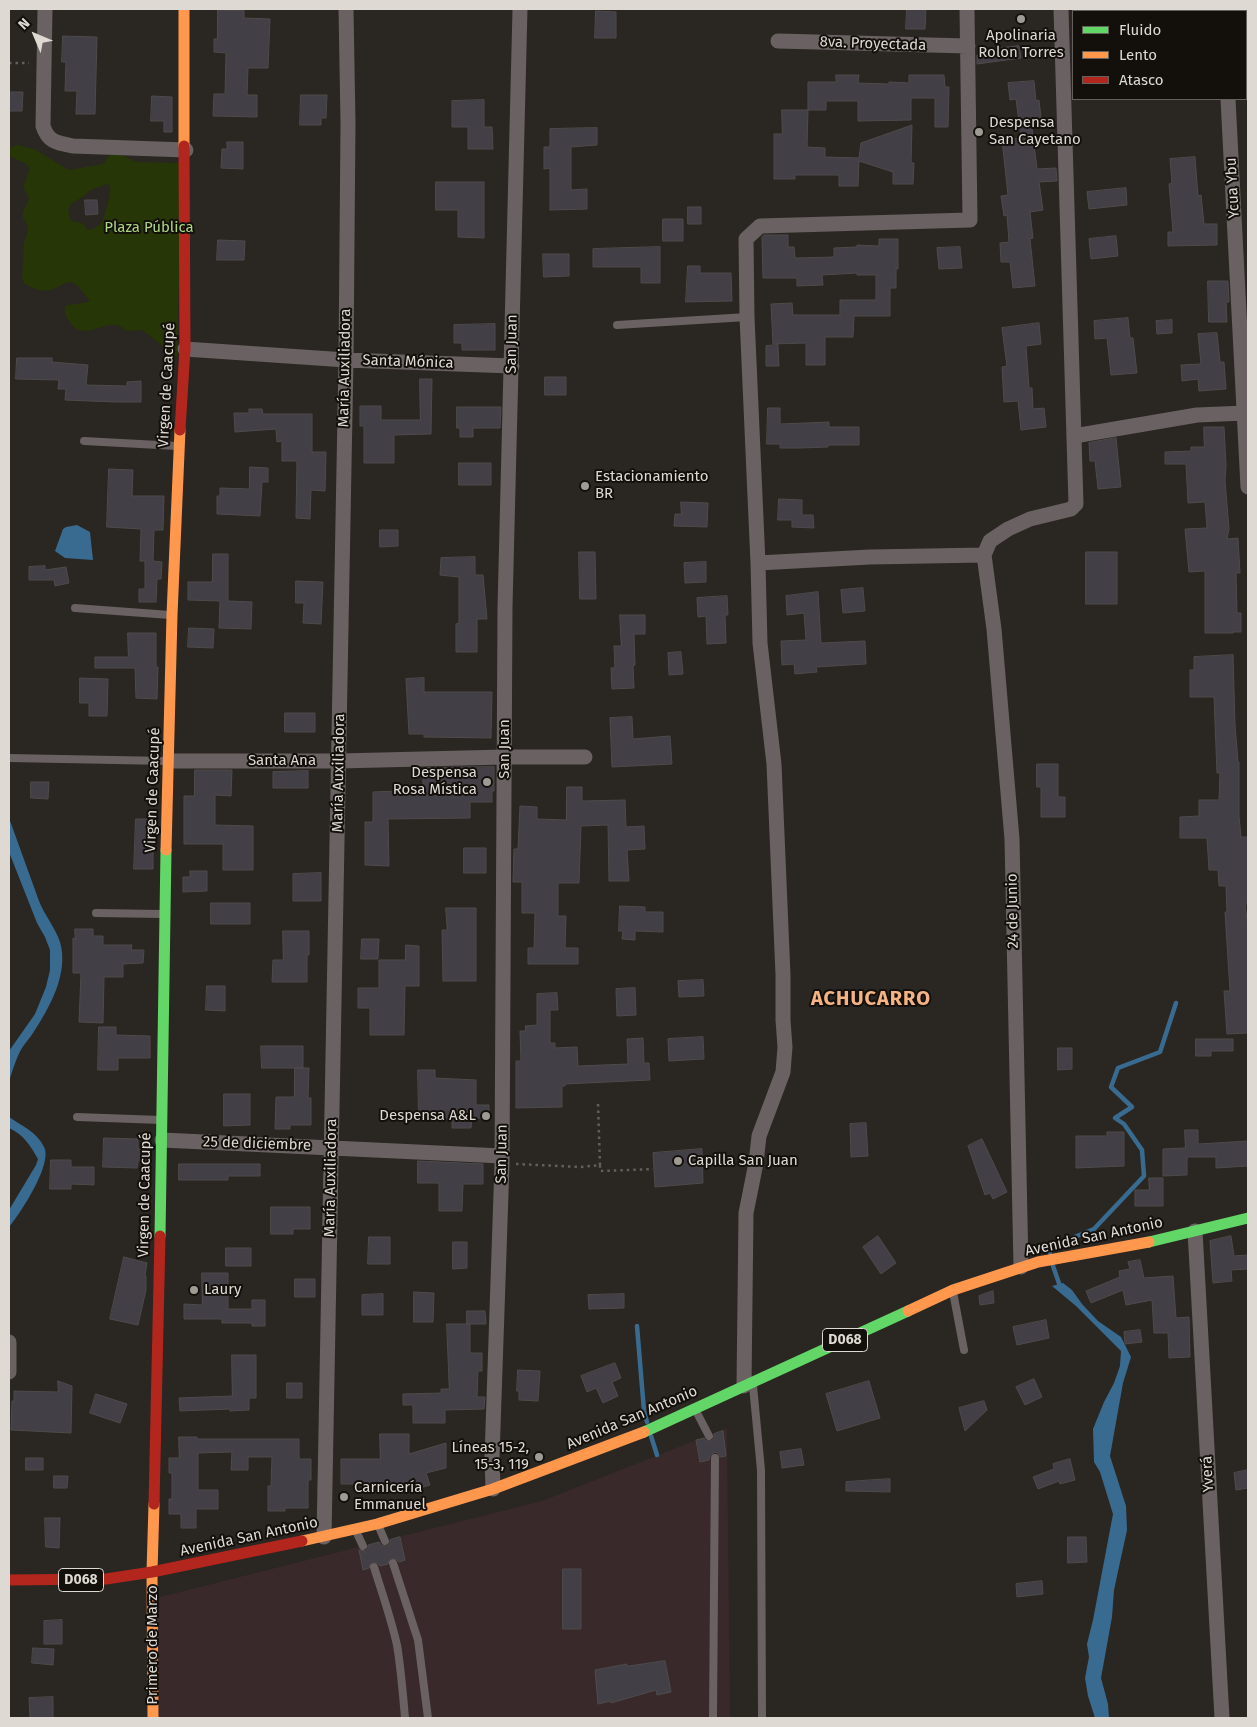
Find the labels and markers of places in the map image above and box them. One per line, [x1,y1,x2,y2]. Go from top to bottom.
marker: Apolinaria Rolon Torres [1015,13,1027,25]
place label: Apolinaria Rolon Torres [978,27,1064,62]
place label: Despensa San Cayetano [989,114,1081,149]
marker: Despensa San Cayetano [973,126,985,138]
place label: Estacionamiento BR [595,468,709,503]
marker: Estacionamiento BR [579,480,591,492]
place label: Despensa Rosa Mística [393,764,477,799]
marker: Despensa Rosa Mística [481,776,493,788]
place label: Despensa A&L [379,1107,476,1125]
marker: Despensa A&L [480,1110,492,1122]
place label: Capilla San Juan [688,1152,798,1170]
marker: Capilla San Juan [672,1155,684,1167]
place label: Laury [204,1281,241,1299]
marker: Laury [188,1284,200,1296]
place label: Líneas 15-2, 15-3, 119 [451,1439,529,1474]
marker: Líneas 15-2, 15-3, 119 [533,1451,545,1463]
place label: Carnicería Emmanuel [354,1479,426,1514]
marker: Carnicería Emmanuel [338,1491,350,1503]

